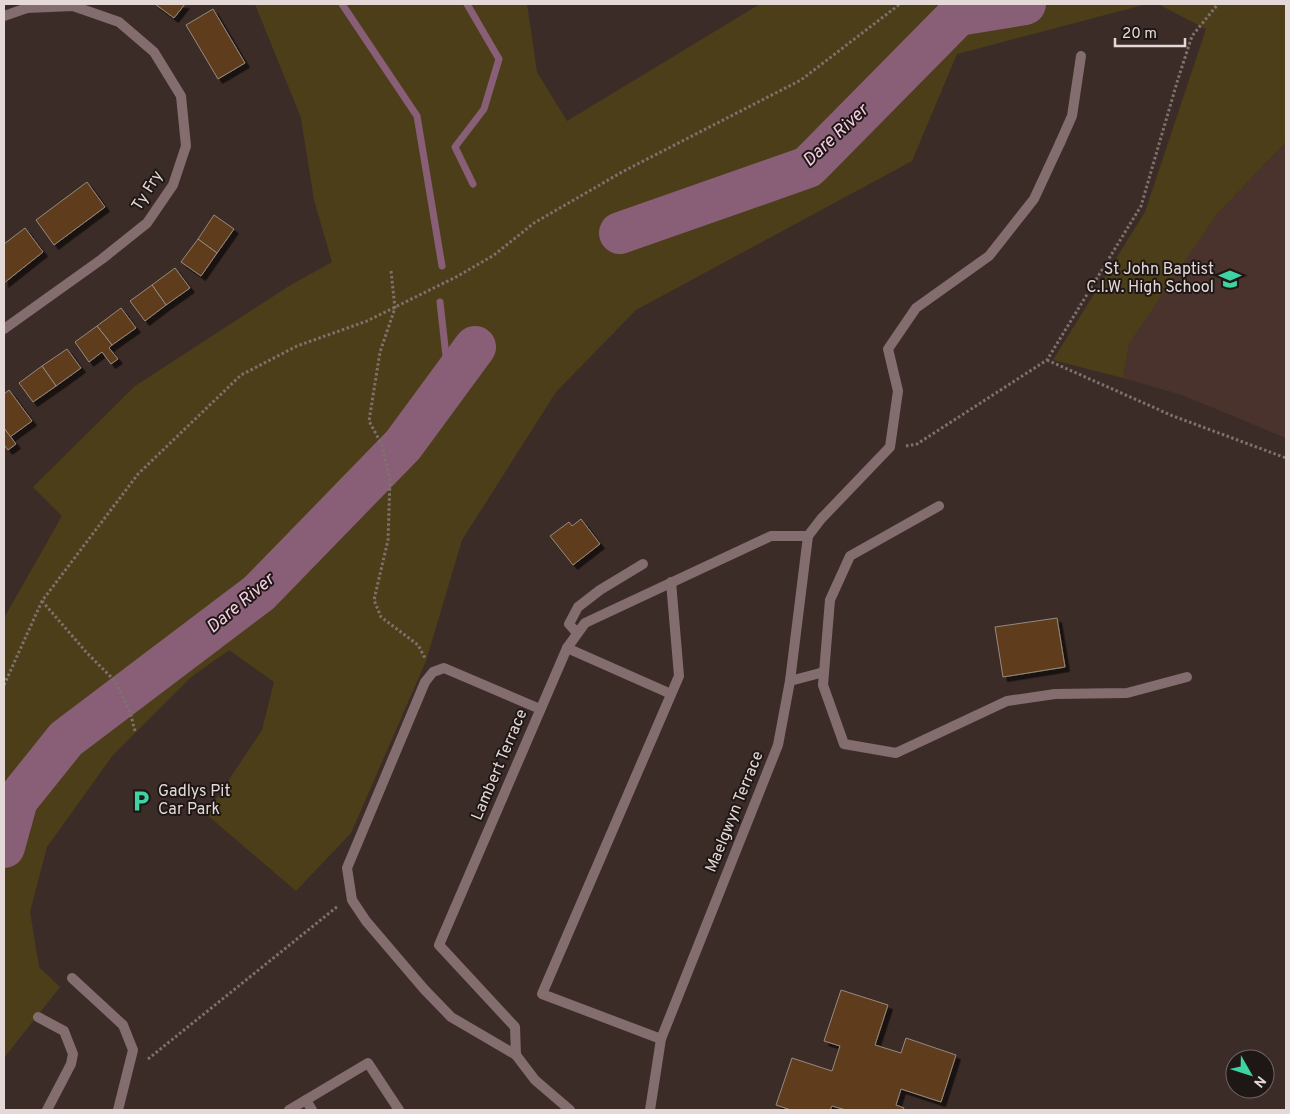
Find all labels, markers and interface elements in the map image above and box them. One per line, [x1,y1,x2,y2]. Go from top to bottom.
scale bar [1115,15,1185,47]
text: 20 m [1122,25,1157,44]
water label: Dare River [798,98,875,172]
street label: Ty Fry [128,167,168,215]
place label: St John Baptist C.I.W. High School [1086,260,1214,298]
school or university icon: St John Baptist C.I.W. High School [1217,266,1243,292]
water label: Dare River [202,568,281,639]
street label: Lambert Terrace [468,706,532,824]
street label: Maelgwyn Terrace [702,748,768,876]
place label: Gadlys Pit Car Park [158,782,230,820]
parking icon: Gadlys Pit Car Park [128,788,154,814]
north arrow [1225,1049,1275,1099]
text: N [1249,1072,1269,1090]

